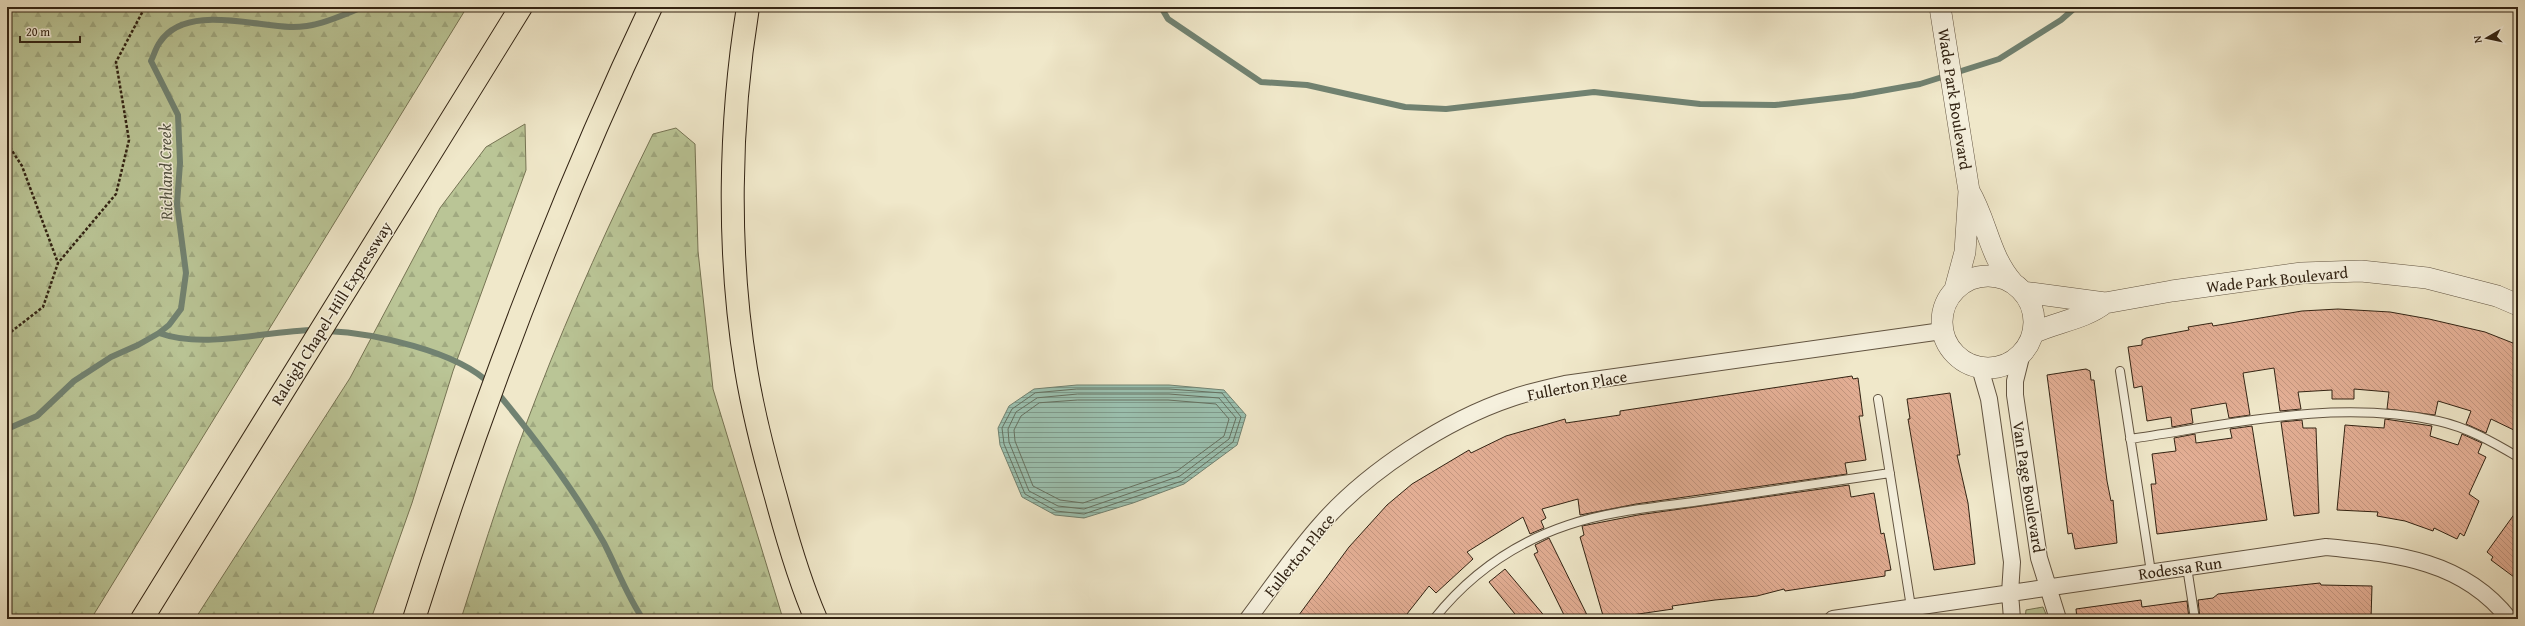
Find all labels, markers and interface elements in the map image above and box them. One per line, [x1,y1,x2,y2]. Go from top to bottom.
scale bar [20,18,80,44]
north arrow [2467,18,2507,58]
text: 20 m [26,23,50,40]
street label: Wade Park Boulevard [1932,27,1978,172]
text: N [2469,34,2486,44]
water label: Richland Creek [152,123,178,222]
street label: Raleigh Chapel–Hill Expressway [264,216,398,410]
street label: Wade Park Boulevard [2205,260,2350,298]
street label: Fullerton Place [1525,364,1629,406]
street label: Van Page Boulevard [2007,420,2051,555]
street label: Fullerton Place [1258,508,1340,602]
street label: Rodessa Run [2137,550,2223,586]

